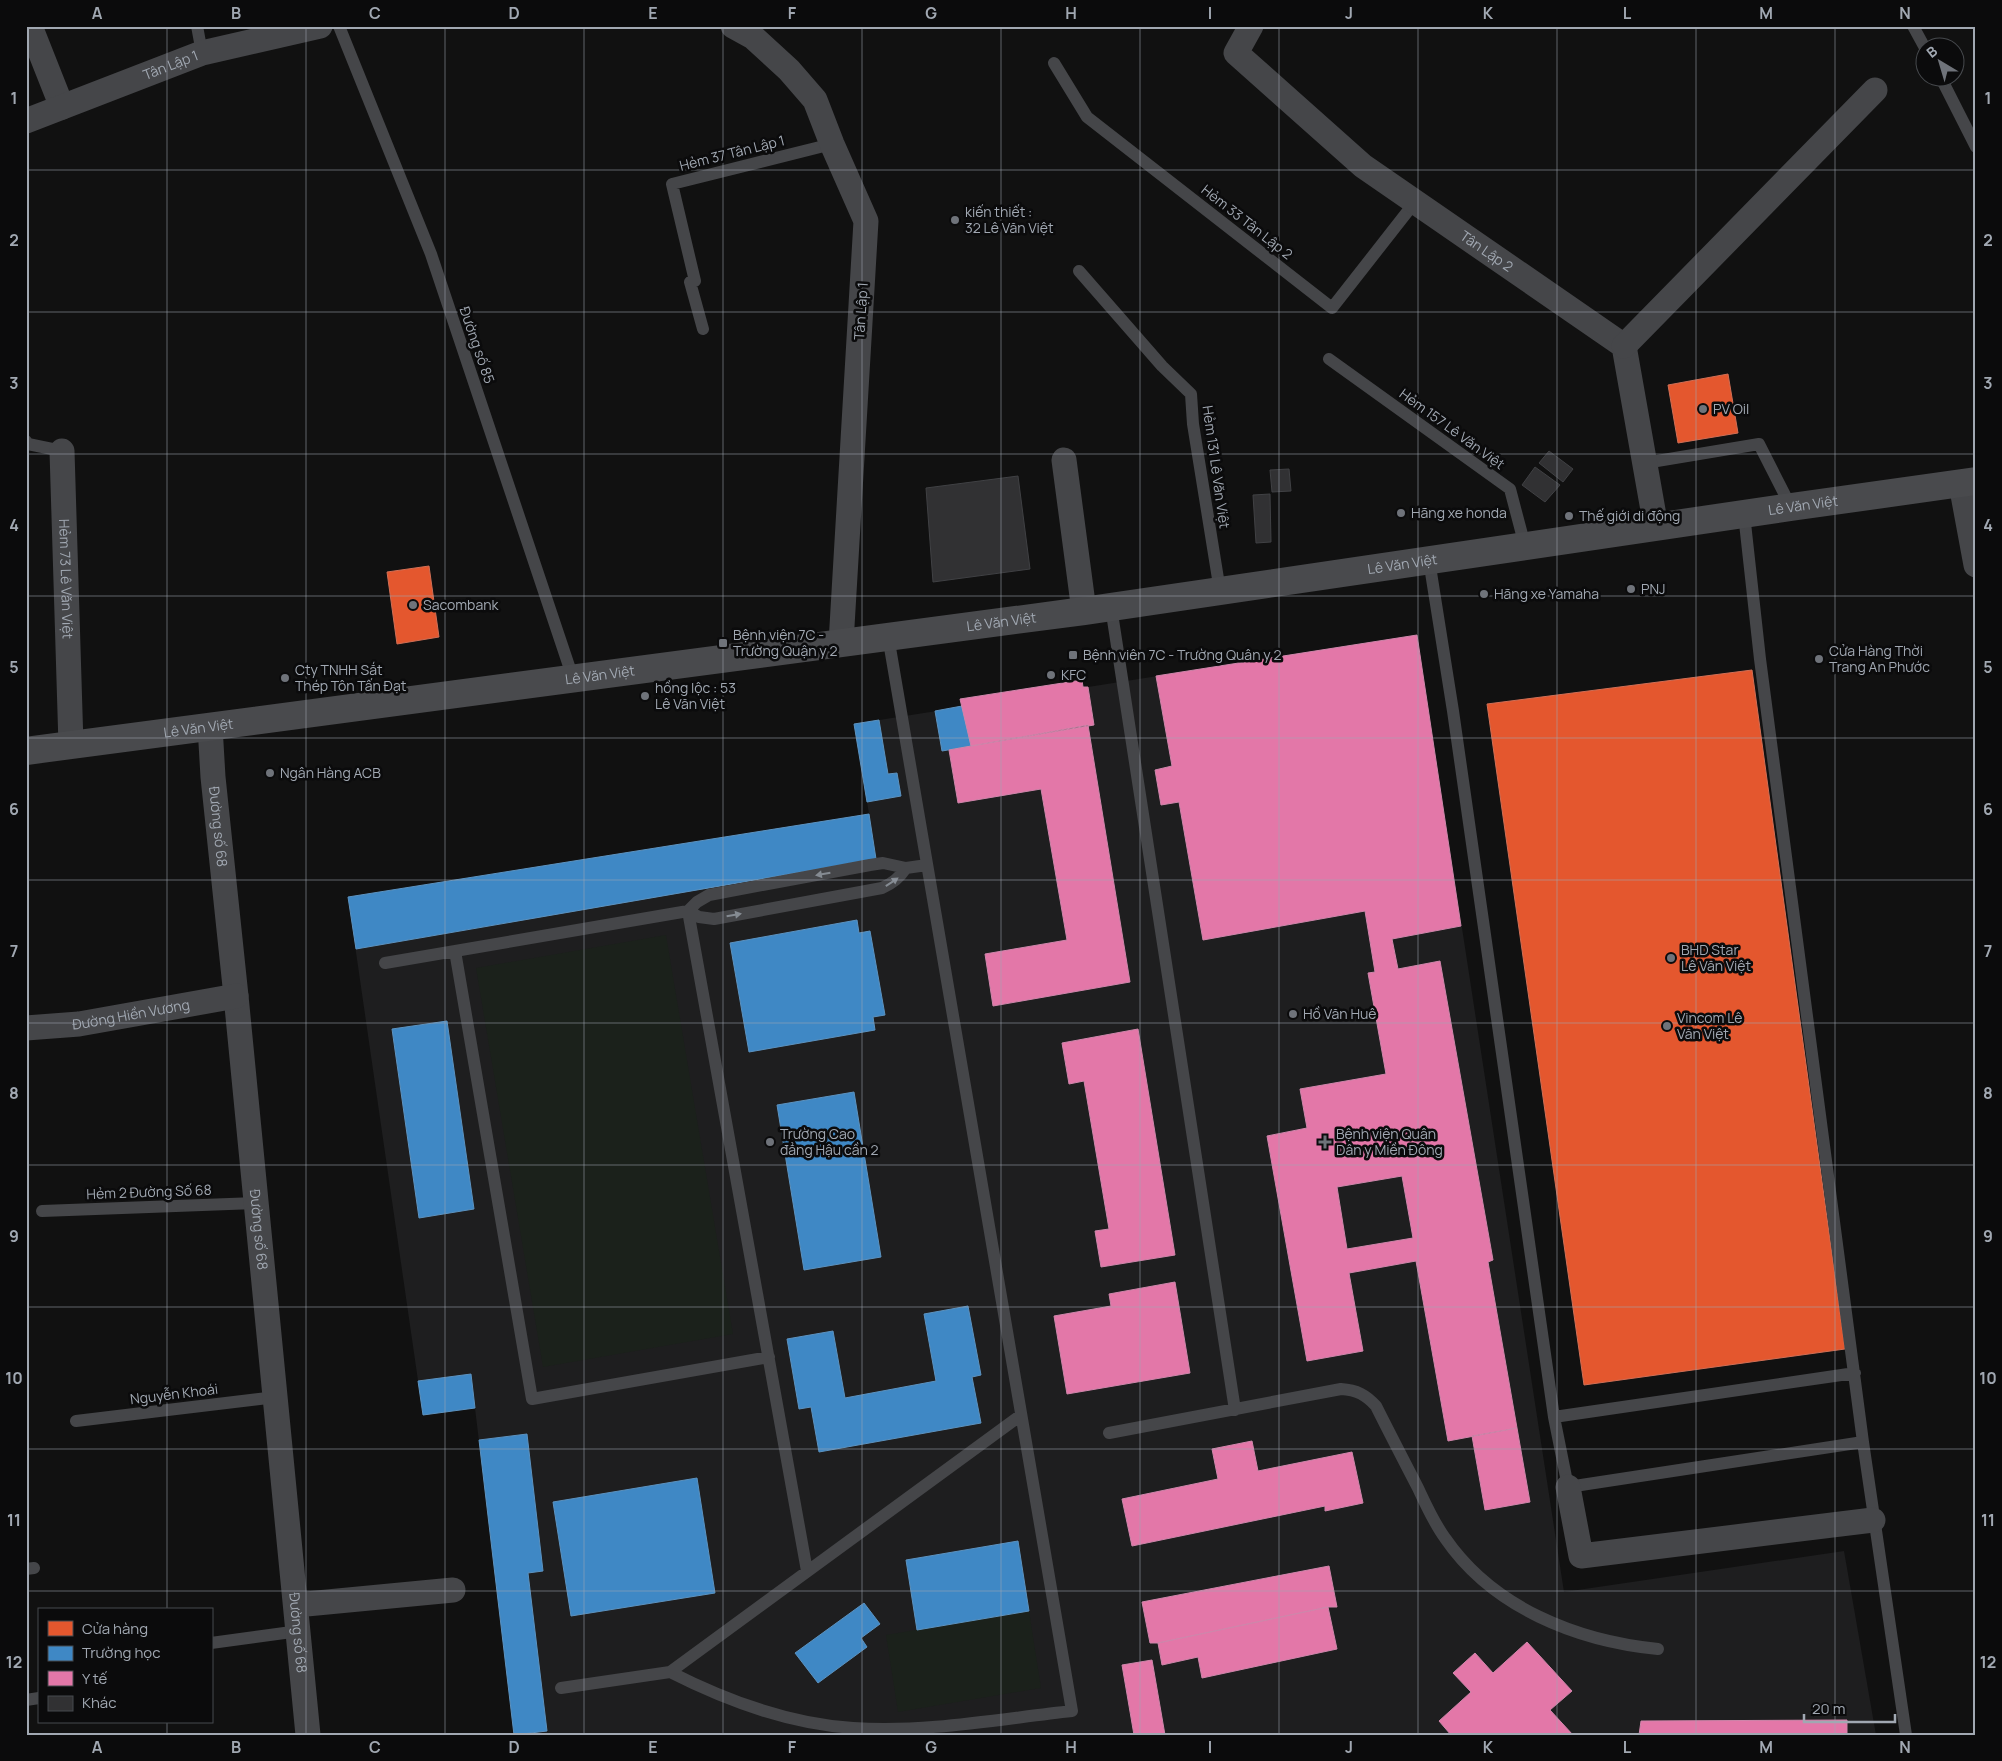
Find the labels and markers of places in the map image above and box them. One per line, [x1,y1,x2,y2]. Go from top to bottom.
place label: kiến thiết : 32 Lê Văn Việt [965,202,1054,237]
marker: kiến thiết : 32 Lê Văn Việt [949,214,961,226]
place label: PV Oil [1713,399,1749,418]
marker: PV Oil [1697,403,1709,415]
place label: Hãng xe honda [1411,503,1507,522]
place label: Thế giới di động [1579,506,1680,525]
marker: Hãng xe honda [1395,507,1407,519]
marker: Thế giới di động [1563,510,1575,522]
place label: PNJ [1641,579,1666,598]
marker: PNJ [1625,583,1637,595]
place label: Hãng xe Yamaha [1494,584,1599,603]
marker: Hãng xe Yamaha [1478,588,1490,600]
place label: Sacombank [423,595,499,614]
marker: Sacombank [407,599,419,611]
place label: Bệnh viện 7C - Trường Quận y 2 [733,625,837,660]
marker: Bệnh viện 7C - Trường Quận y 2 [717,637,729,649]
place label: Cửa Hàng Thời Trang An Phước [1829,641,1930,676]
place label: Bệnh viên 7C - Trường Quân y 2 [1083,645,1281,664]
marker: Bệnh viên 7C - Trường Quân y 2 [1067,649,1079,661]
marker: Cửa Hàng Thời Trang An Phước [1813,653,1825,665]
place label: Cty TNHH Sắt Thép Tôn Tấn Đạt [295,660,407,695]
place label: KFC [1061,665,1086,684]
marker: KFC [1045,669,1057,681]
marker: Cty TNHH Sắt Thép Tôn Tấn Đạt [279,672,291,684]
place label: hồng lộc : 53 Lê Văn Việt [655,678,736,713]
marker: hồng lộc : 53 Lê Văn Việt [639,690,651,702]
place label: Ngân Hàng ACB [280,763,381,782]
marker: Ngân Hàng ACB [264,767,276,779]
place label: BHD Star Lê Văn Việt [1681,940,1751,975]
marker: BHD Star Lê Văn Việt [1665,952,1677,964]
place label: Hồ Văn Huê [1303,1004,1376,1023]
marker: Hồ Văn Huê [1287,1008,1299,1020]
place label: Vincom Lê Văn Việt [1677,1008,1743,1043]
marker: Vincom Lê Văn Việt [1661,1020,1673,1032]
place label: Trường Cao đẳng Hậu cần 2 [780,1124,879,1159]
place label: Bệnh viện Quân Dân y Miền Đông [1336,1124,1443,1159]
marker: Bệnh viện Quân Dân y Miền Đông [1318,1135,1332,1149]
marker: Trường Cao đẳng Hậu cần 2 [764,1136,776,1148]

